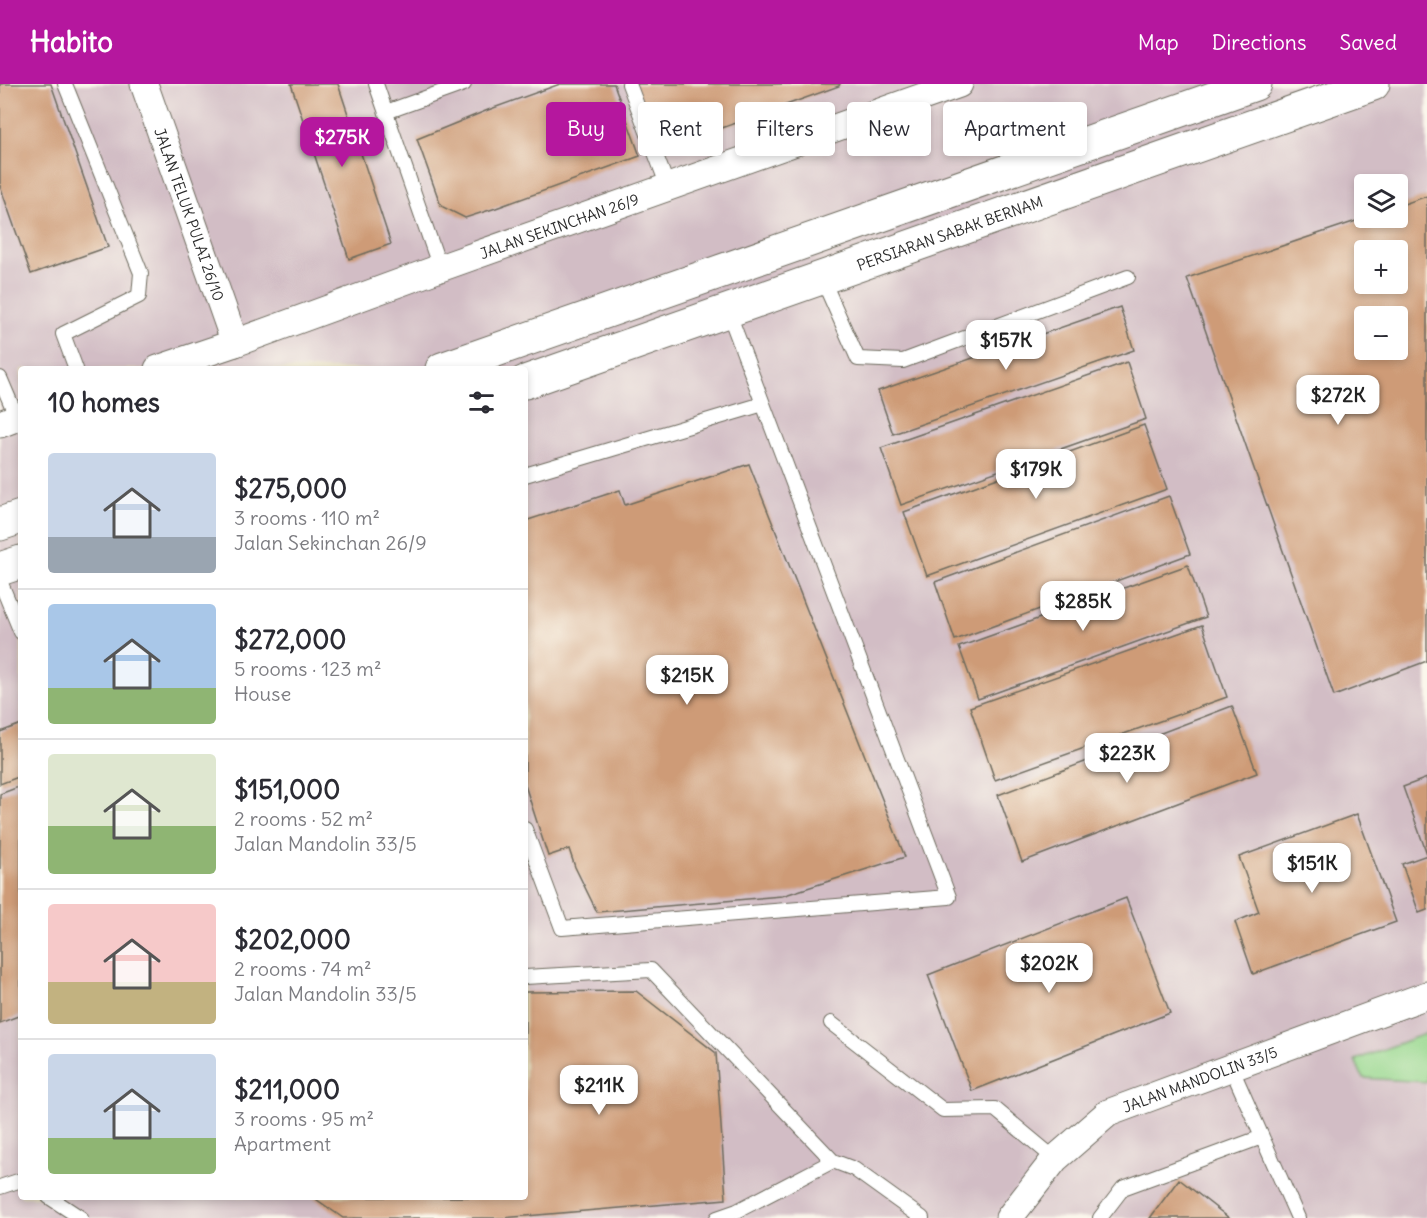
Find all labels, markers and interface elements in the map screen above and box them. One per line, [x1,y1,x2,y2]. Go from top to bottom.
text: Habito [30,24,113,60]
text: Map [1138,29,1179,56]
text: Directions [1212,29,1306,56]
text: Saved [1339,29,1397,56]
chip: Buy [546,102,626,156]
chip: Rent [638,102,723,156]
chip: Filters [735,102,835,156]
chip: New [847,102,931,156]
chip: Apartment [943,102,1087,156]
pin: $275K [300,117,384,168]
text: $275K [314,124,370,149]
street label: JALAN TELUK PULAI 26/10 [151,125,229,303]
map controls [1354,174,1408,360]
button: layers [1354,174,1408,228]
street label: JALAN SEKINCHAN 26/9 [477,189,641,263]
street label: PERSIARAN SABAK BERNAM [854,191,1045,274]
button: + [1354,240,1408,294]
button: − [1354,306,1408,360]
pin: $157K [964,320,1048,371]
text: $157K [980,327,1032,352]
pin: $272K [1296,375,1380,426]
text: $272K [1310,382,1366,407]
text: 10 homes [48,386,160,419]
icon: filters [465,386,498,419]
pin: $179K [994,449,1078,500]
text: $179K [1010,456,1062,481]
text: $275,000 [234,472,347,505]
icon: home [96,477,168,549]
text: 3 rooms · 110 m² [234,505,380,530]
text: Jalan Sekinchan 26/9 [234,530,427,555]
pin: $285K [1041,581,1125,632]
text: $285K [1054,588,1112,613]
text: $272,000 [234,623,346,656]
icon: home [96,628,168,700]
pin: $215K [645,655,729,706]
text: 5 rooms · 123 m² [234,656,381,681]
text: $215K [660,662,714,687]
text: House [234,681,291,706]
pin: $223K [1085,733,1169,784]
text: $223K [1099,740,1155,765]
text: $151,000 [234,773,340,806]
icon: home [96,778,168,850]
text: 2 rooms · 52 m² [234,806,373,831]
text: Jalan Mandolin 33/5 [234,831,417,856]
pin: $151K [1270,843,1354,894]
text: $151K [1287,850,1337,875]
text: $202,000 [234,923,351,956]
icon: home [96,928,168,1000]
pin: $202K [1007,943,1091,994]
text: $202K [1020,950,1078,975]
text: 2 rooms · 74 m² [234,956,371,981]
text: Jalan Mandolin 33/5 [234,981,417,1006]
street label: JALAN MANDOLIN 33/5 [1120,1042,1280,1116]
pin: $211K [557,1065,641,1116]
text: $211K [574,1072,624,1097]
text: $211,000 [234,1073,340,1106]
icon: home [96,1078,168,1150]
text: 3 rooms · 95 m² [234,1106,374,1131]
text: Apartment [234,1131,331,1156]

